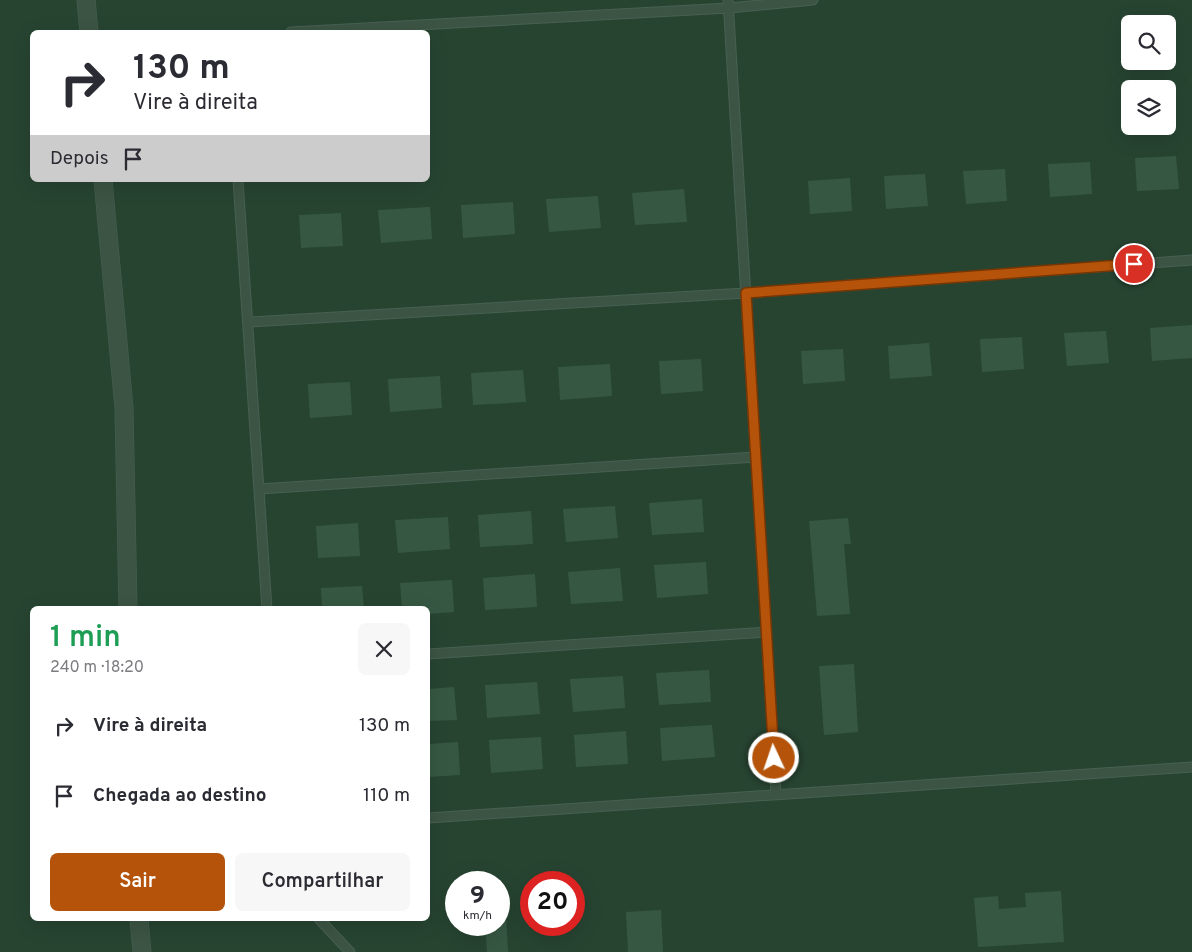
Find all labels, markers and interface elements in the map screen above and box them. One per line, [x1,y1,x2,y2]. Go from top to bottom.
map controls [1121,15,1176,135]
button: search [1121,15,1176,70]
text: 130 m [133,47,230,91]
icon: right [50,50,115,115]
button: layers [1121,80,1176,135]
text: Vire à direita [133,90,258,117]
icon: arrive [119,145,147,173]
text: Depois [50,147,109,171]
pin [1113,243,1155,285]
icon: arrive [1120,250,1148,278]
text: 1 min [50,620,121,657]
button: close [358,623,410,675]
text: 240 m · 18:20 [50,658,144,678]
icon: right [50,712,78,740]
text: Vire à direita [93,714,207,738]
text: 130 m [359,714,410,738]
position arrow [747,731,799,783]
icon: arrive [50,782,78,810]
text: Chegada ao destino [93,784,267,808]
text: 110 m [363,784,410,808]
button: Sair [50,853,225,911]
button: Compartilhar [235,853,410,911]
speed limit sign: 20 [520,871,585,936]
text: 9 [470,881,485,913]
text: km/h [463,908,492,924]

